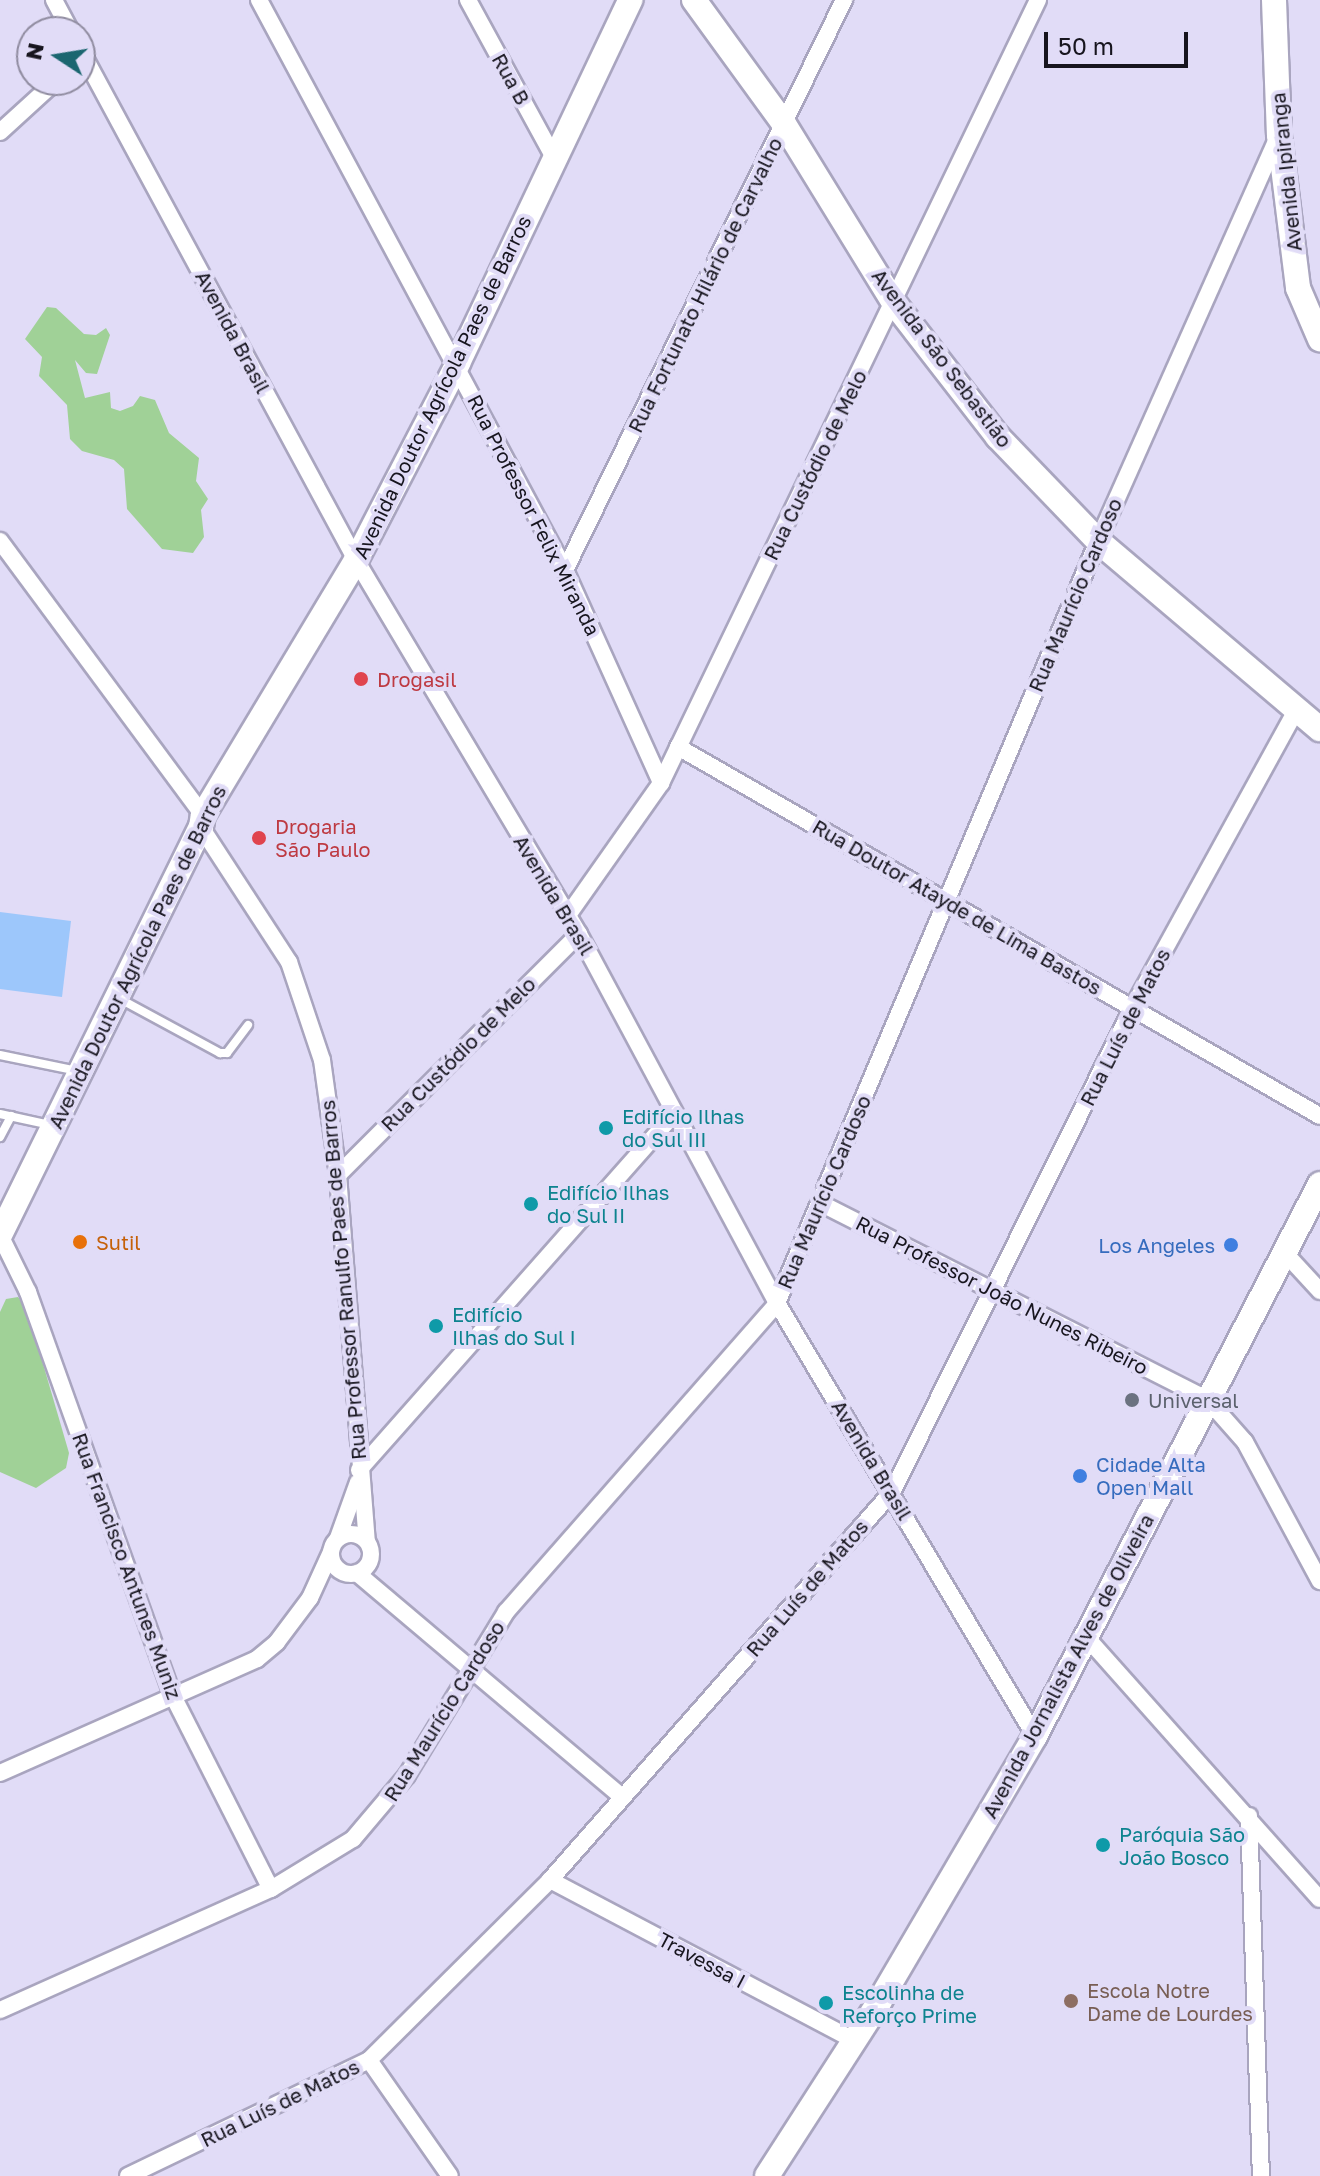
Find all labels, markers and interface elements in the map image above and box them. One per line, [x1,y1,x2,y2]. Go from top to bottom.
north arrow [16,16,96,96]
scale bar [1048,16,1192,66]
text: 50 m [1058,31,1114,60]
text: N [19,40,49,62]
street label: Rua B [487,49,535,109]
street label: Avenida Ipiranga [1266,91,1306,253]
street label: Rua Fortunato Hilário de Carvalho [623,134,787,436]
street label: Avenida Doutor Agrícola Paes de Barros [348,211,536,563]
street label: Avenida São Sebastião [867,264,1017,452]
street label: Avenida Brasil [191,267,275,397]
street label: Rua Custódio de Melo [759,366,871,564]
street label: Rua Professor Felix Miranda [463,391,605,639]
street label: Rua Maurício Cardoso [1023,495,1127,695]
place label: Drogasil [377,667,457,691]
marker: Drogasil [352,670,370,688]
street label: Avenida Doutor Agrícola Paes de Barros [43,781,231,1133]
place label: Drogaria São Paulo [275,814,371,861]
street label: Rua Doutor Atayde de Lima Bastos [808,814,1106,1000]
marker: Drogaria São Paulo [250,829,268,847]
street label: Avenida Brasil [509,831,599,959]
street label: Rua Luís de Matos [1075,944,1175,1110]
street label: Rua Custódio de Melo [376,972,540,1136]
street label: Rua Maurício Cardoso [772,1092,876,1292]
street label: Rua Professor Ranulfo Paes de Barros [315,1099,371,1461]
place label: Edifício Ilhas do Sul III [622,1104,744,1151]
marker: Edifício Ilhas do Sul III [597,1119,615,1137]
place label: Edifício Ilhas do Sul II [547,1180,669,1227]
marker: Edifício Ilhas do Sul II [522,1195,540,1213]
street label: Rua Professor João Nunes Ribeiro [852,1211,1152,1379]
place label: Sutil [96,1230,141,1254]
marker: Sutil [71,1233,89,1251]
place label: Los Angeles [1098,1233,1215,1257]
marker: Los Angeles [1222,1236,1240,1254]
place label: Edifício Ilhas do Sul I [452,1302,576,1349]
marker: Edifício Ilhas do Sul I [427,1317,445,1335]
place label: Universal [1148,1388,1239,1412]
marker: Universal [1123,1391,1141,1409]
street label: Avenida Brasil [827,1396,917,1524]
street label: Rua Francisco Antunes Muniz [68,1430,186,1702]
place label: Cidade Alta Open Mall [1096,1452,1206,1499]
marker: Cidade Alta Open Mall [1071,1467,1089,1485]
street label: Avenida Jornalista Alves de Oliveira [977,1510,1159,1822]
street label: Rua Luís de Matos [741,1515,873,1661]
street label: Rua Maurício Cardoso [379,1616,509,1806]
place label: Paróquia São João Bosco [1119,1822,1245,1869]
marker: Paróquia São João Bosco [1094,1836,1112,1854]
street label: Travessa I [654,1927,750,1993]
place label: Escola Notre Dame de Lourdes [1087,1978,1253,2025]
place label: Escolinha de Reforço Prime [842,1980,977,2027]
marker: Escola Notre Dame de Lourdes [1062,1992,1080,2010]
marker: Escolinha de Reforço Prime [817,1994,835,2012]
street label: Rua Luís de Matos [197,2054,363,2152]

